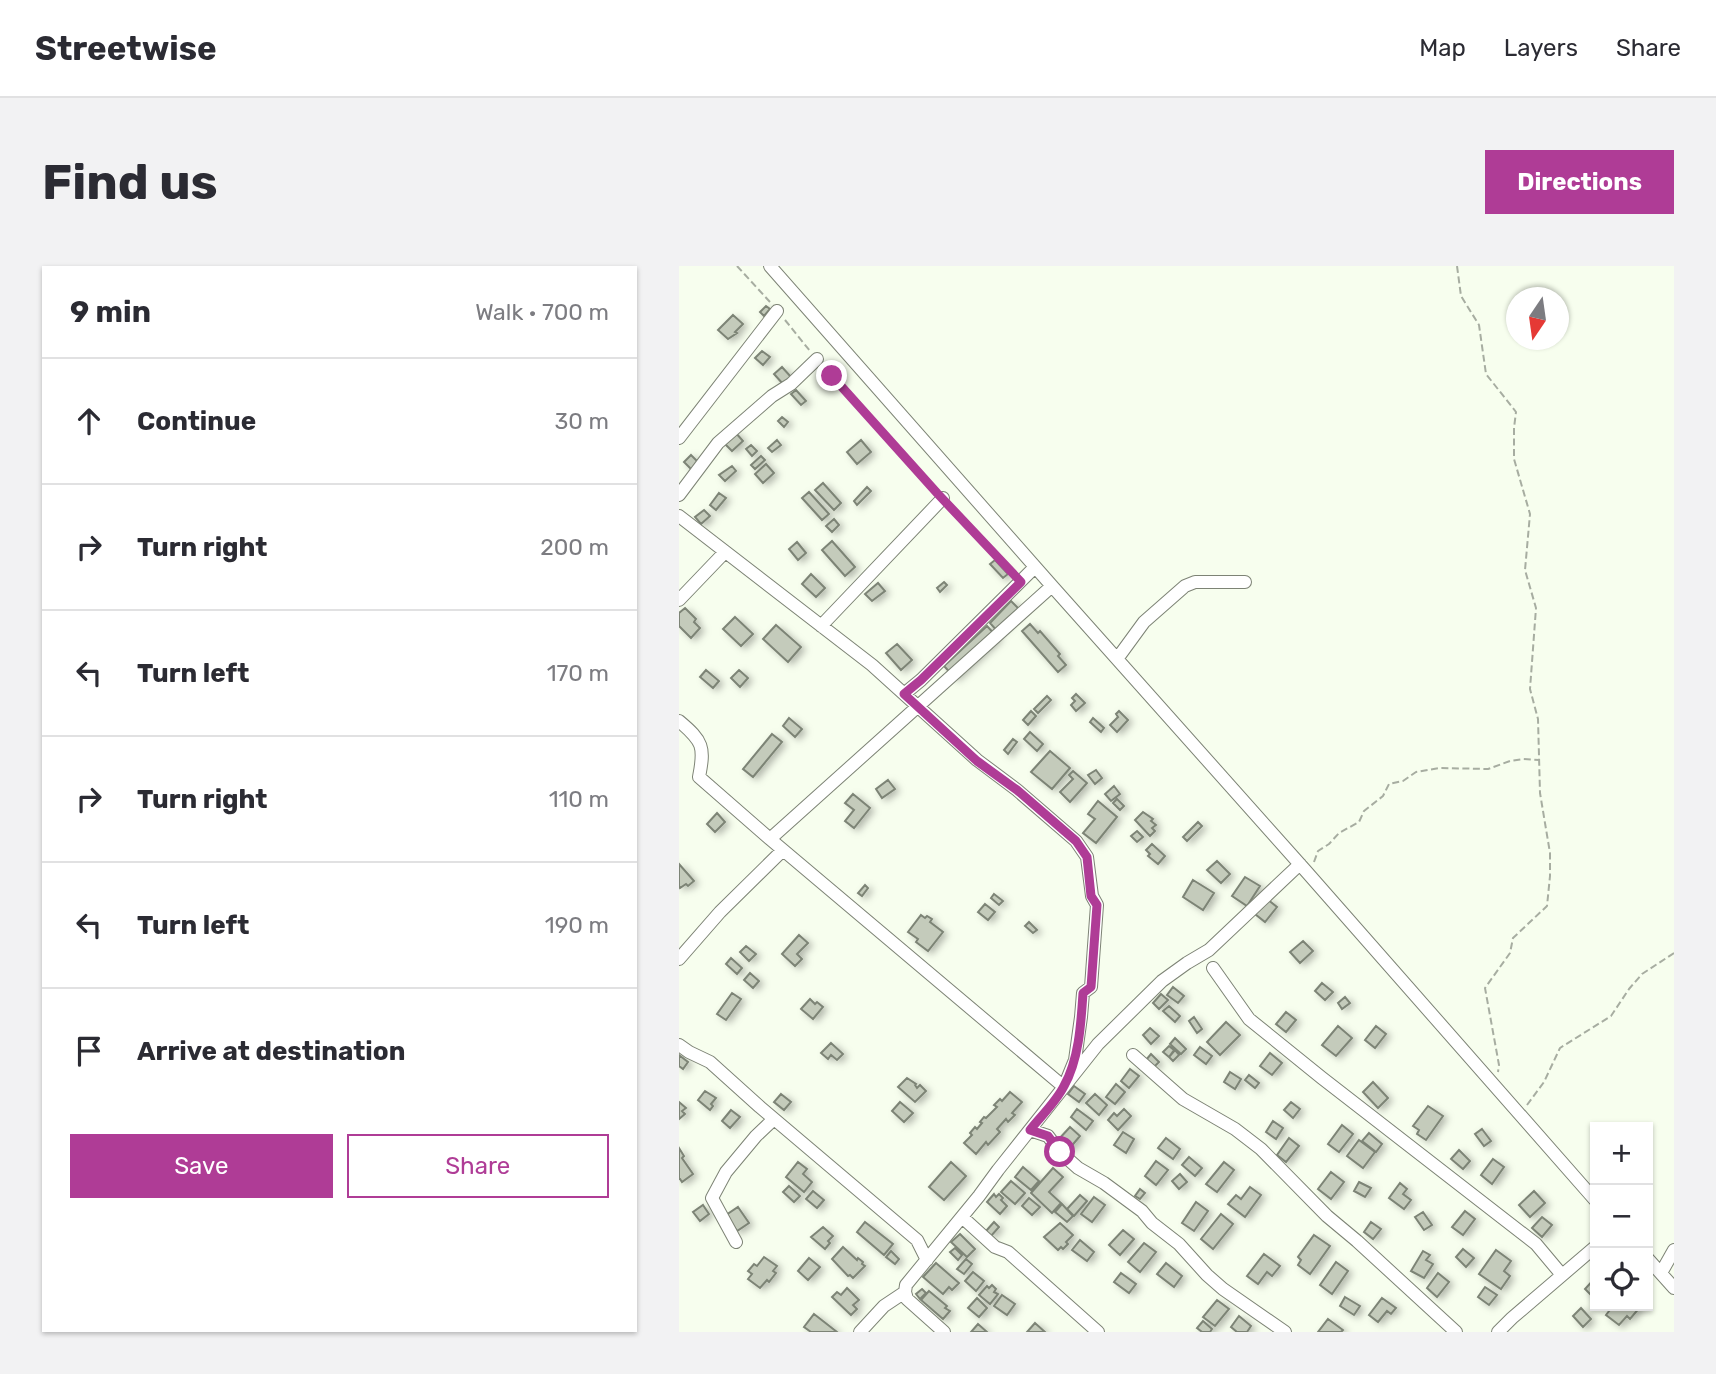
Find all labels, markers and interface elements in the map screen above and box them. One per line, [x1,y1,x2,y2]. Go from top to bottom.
text: Streetwise [35,29,217,68]
text: Map [1419,34,1466,62]
text: Layers [1504,34,1578,62]
text: Share [1616,34,1681,62]
button: Directions [1485,150,1674,214]
text: Find us [42,153,218,211]
north arrow [1506,287,1569,350]
text: 9 min [70,294,151,330]
text: Walk · 700 m [475,298,609,326]
route end [816,360,847,391]
icon: ahead [70,402,108,440]
text: Continue [137,406,256,437]
text: 30 m [554,407,609,435]
icon: right [70,528,108,566]
text: Turn right [137,532,267,563]
text: 200 m [540,533,609,561]
icon: left [70,654,108,692]
text: Turn left [137,658,249,689]
text: 170 m [547,659,609,687]
icon: right [70,780,108,818]
text: Turn right [137,784,267,815]
text: 110 m [549,785,609,813]
icon: left [70,906,108,944]
text: Turn left [137,910,249,941]
text: 190 m [545,911,609,939]
icon: arrive [70,1032,108,1070]
text: Arrive at destination [137,1036,405,1067]
map controls [1590,1122,1653,1311]
button: + [1590,1122,1653,1185]
button: Save [70,1134,333,1198]
button: Share [347,1134,609,1198]
route start [1044,1136,1075,1167]
button: − [1590,1185,1653,1248]
button: locate [1590,1248,1653,1311]

